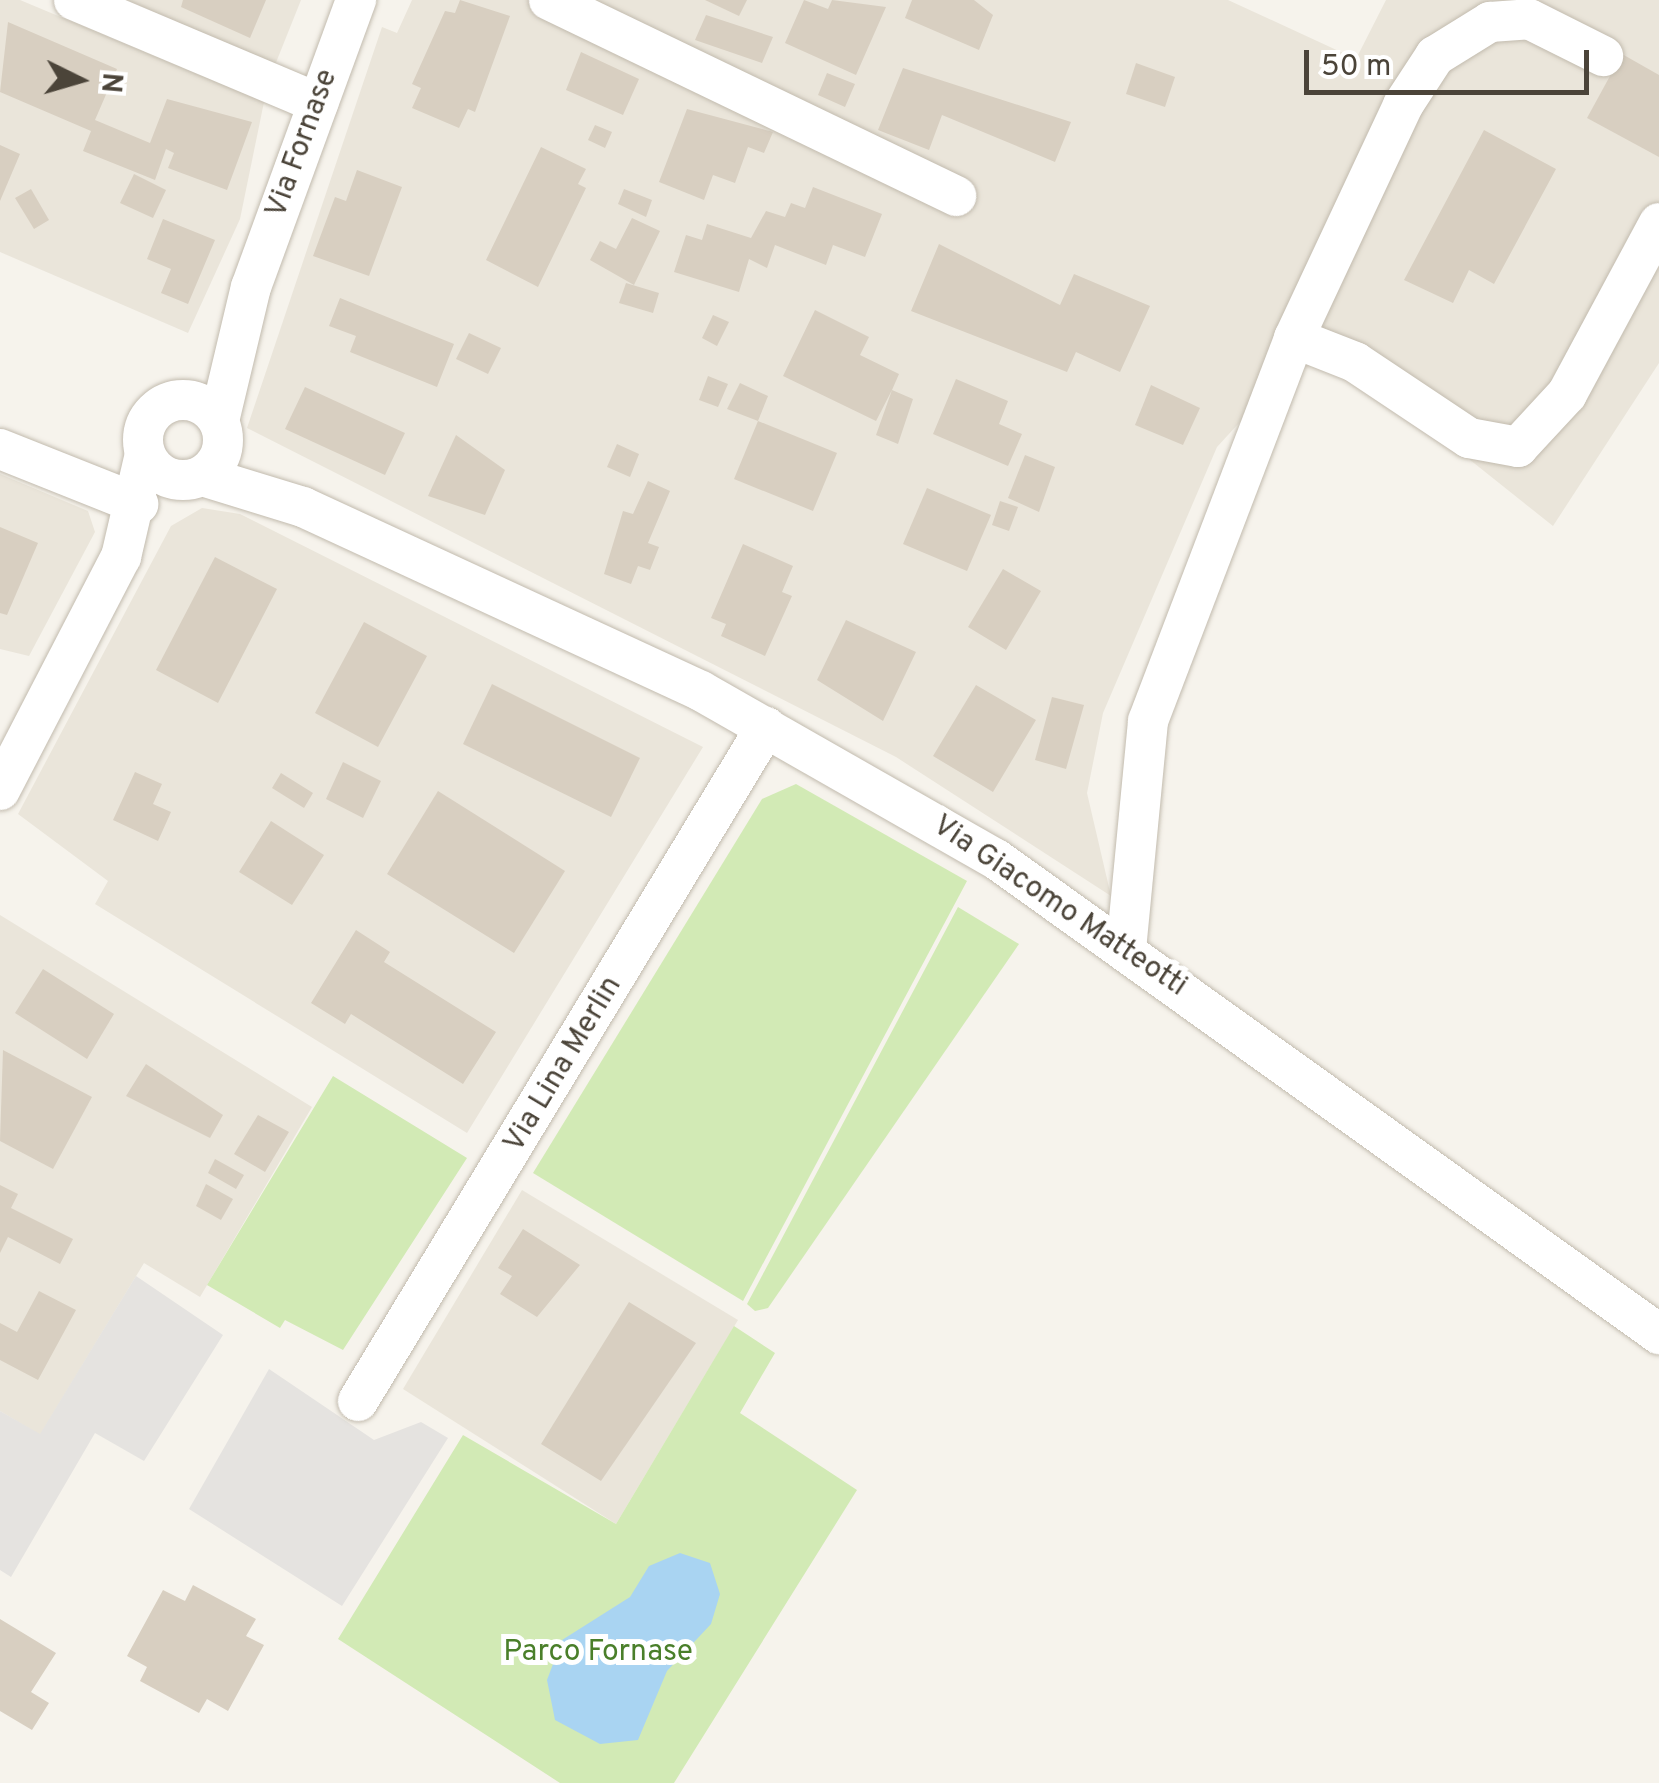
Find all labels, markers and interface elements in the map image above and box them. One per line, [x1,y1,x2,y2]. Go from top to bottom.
north arrow [30,30,130,130]
scale bar [1309,30,1594,92]
text: 50 m [1321,49,1391,86]
street label: Via Fornase [260,65,346,223]
text: N [91,71,129,94]
street label: Via Giacomo Matteotti [925,809,1193,1005]
street label: Via Lina Merlin [497,971,631,1159]
park label: Parco Fornase [503,1635,693,1671]

